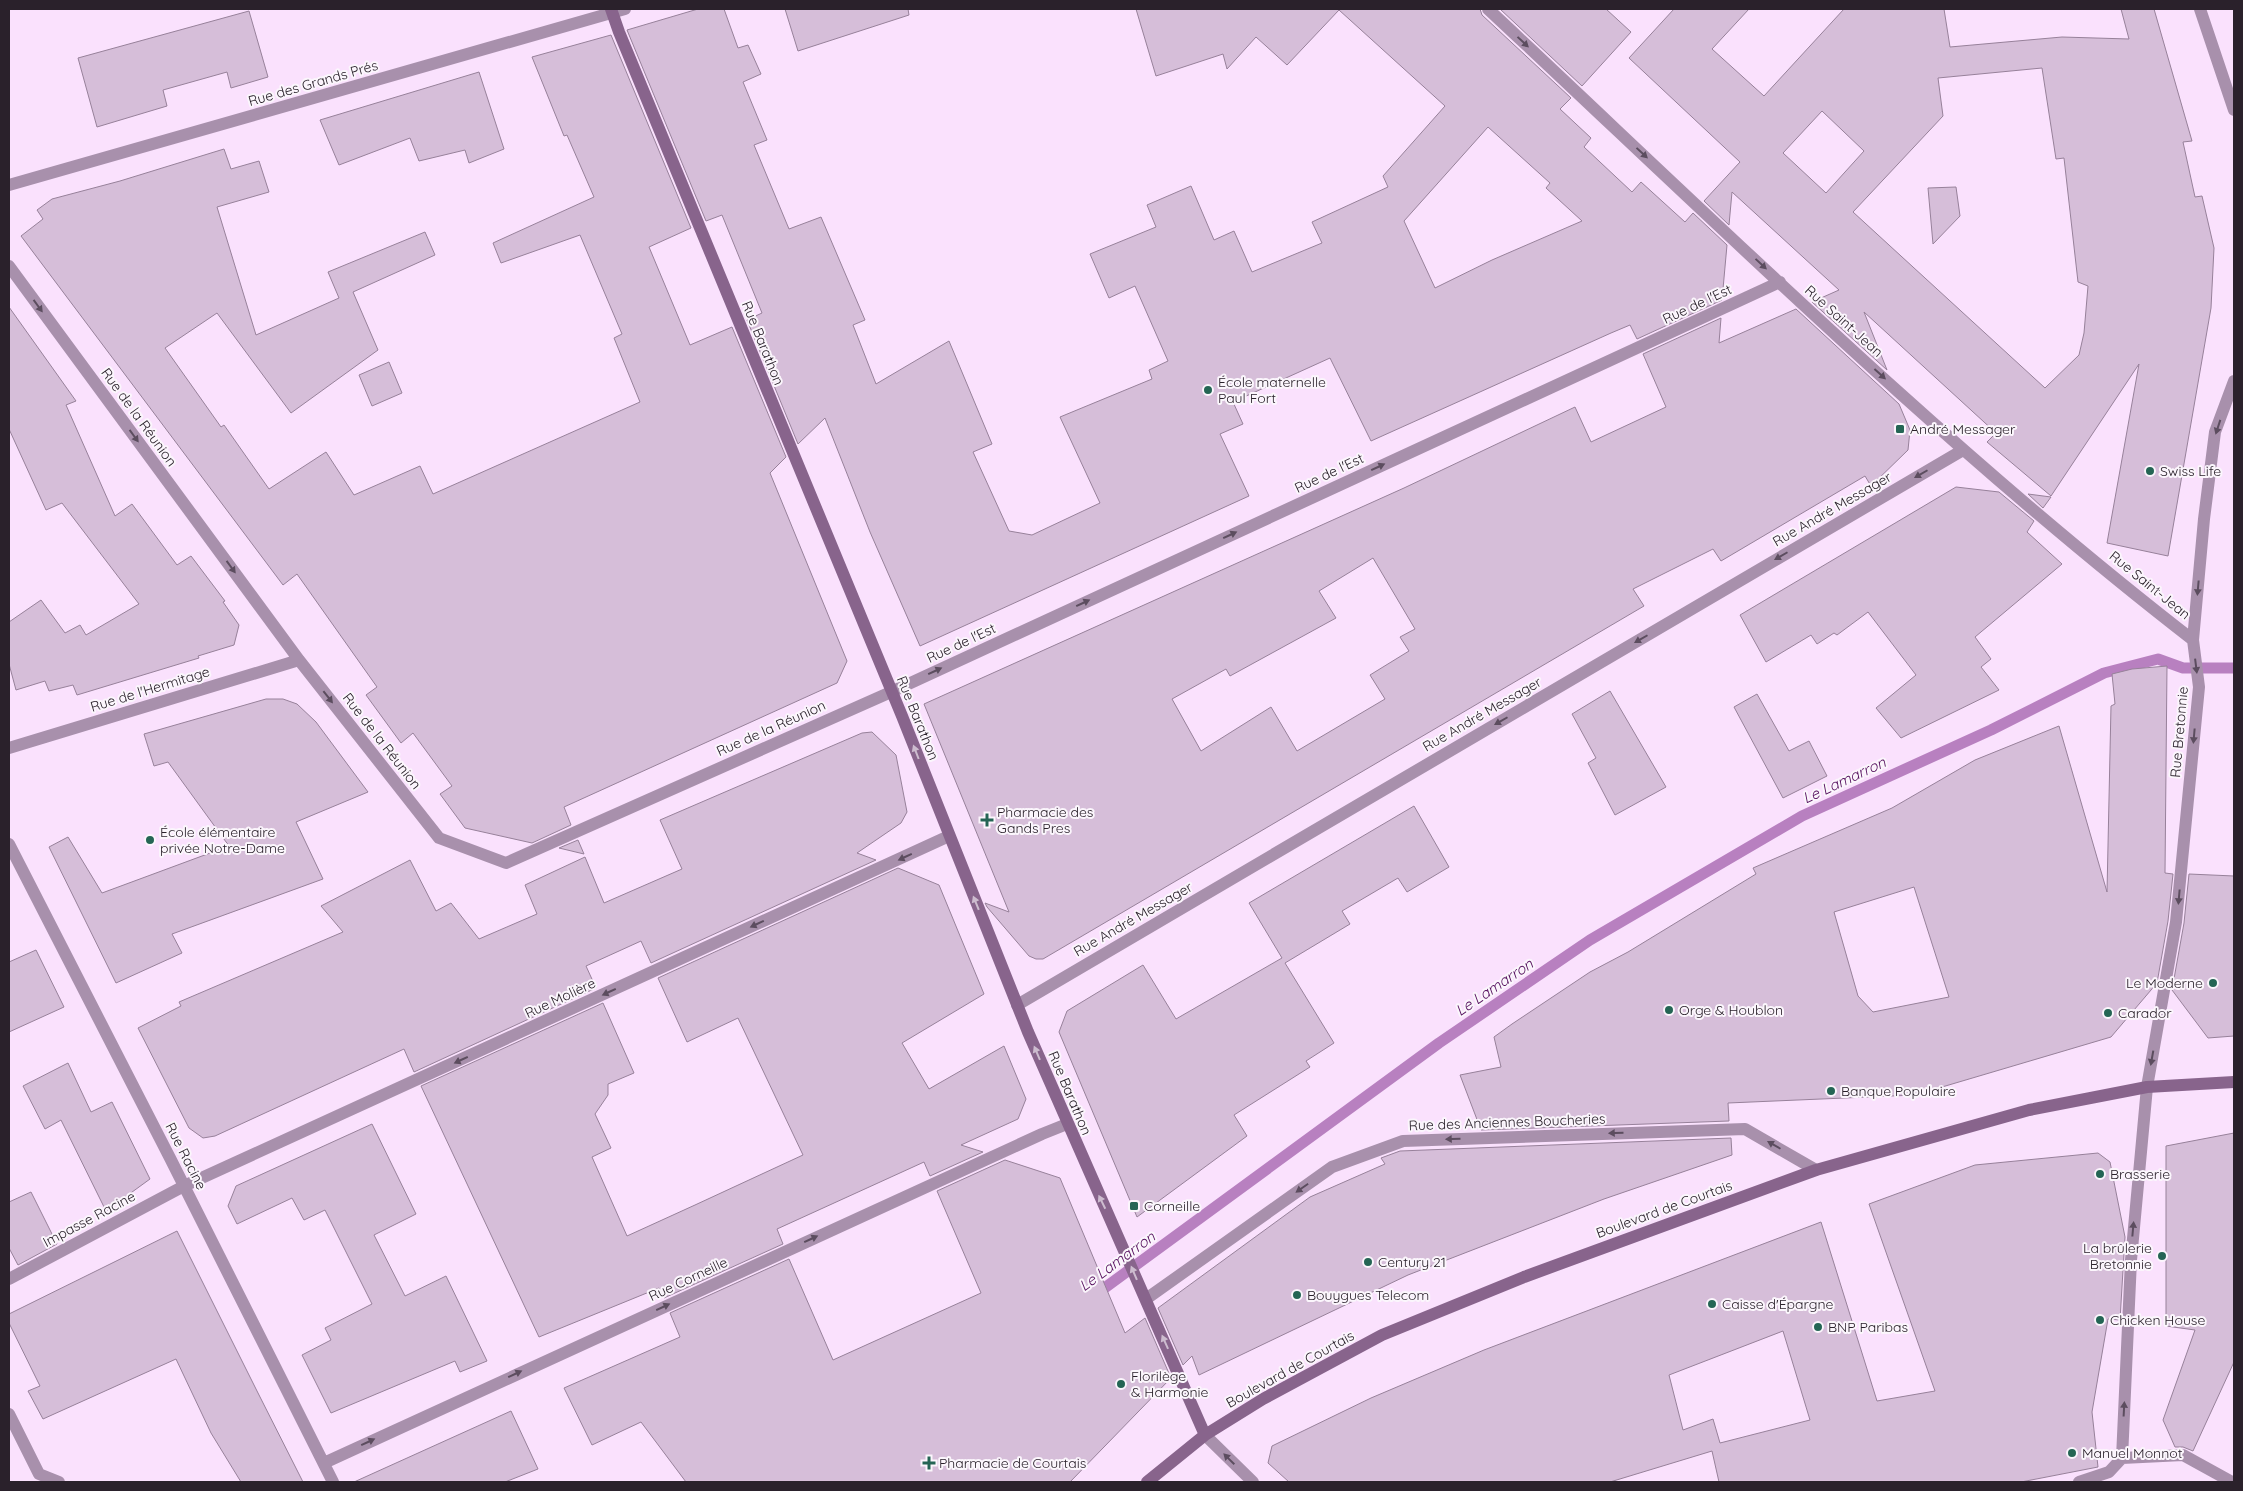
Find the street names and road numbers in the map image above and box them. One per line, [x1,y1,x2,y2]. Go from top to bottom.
street label: Rue des Grands Prés [246,56,380,110]
street label: Rue de l'Est [1660,280,1735,328]
street label: Rue Saint-Jean [1801,281,1887,361]
street label: Rue Barathon [738,298,788,388]
street label: Rue de la Réunion [97,364,181,470]
street label: Rue de l'Est [1292,449,1367,497]
street label: Rue André Messager [1769,467,1895,550]
street label: Rue Saint-Jean [2106,547,2194,623]
street label: Rue de l'Est [924,619,999,667]
street label: Rue de l'Hermitage [88,662,212,716]
street label: Rue André Messager [1419,672,1545,755]
street label: Rue Barathon [893,673,943,763]
street label: Rue Bretonnie [2166,686,2192,778]
street label: Rue de la Réunion [339,689,425,793]
street label: Rue de la Réunion [714,696,828,760]
street label: Rue André Messager [1070,877,1196,960]
street label: Rue Molière [522,974,598,1022]
street label: Rue Barathon [1044,1048,1096,1138]
street label: Rue des Anciennes Boucheries [1408,1110,1606,1134]
street label: Rue Racine [161,1119,211,1193]
street label: Boulevard de Courtais [1593,1176,1735,1242]
street label: Impasse Racine [40,1187,138,1251]
street label: Rue Corneille [646,1253,730,1305]
street label: Boulevard de Courtais [1223,1326,1357,1412]

